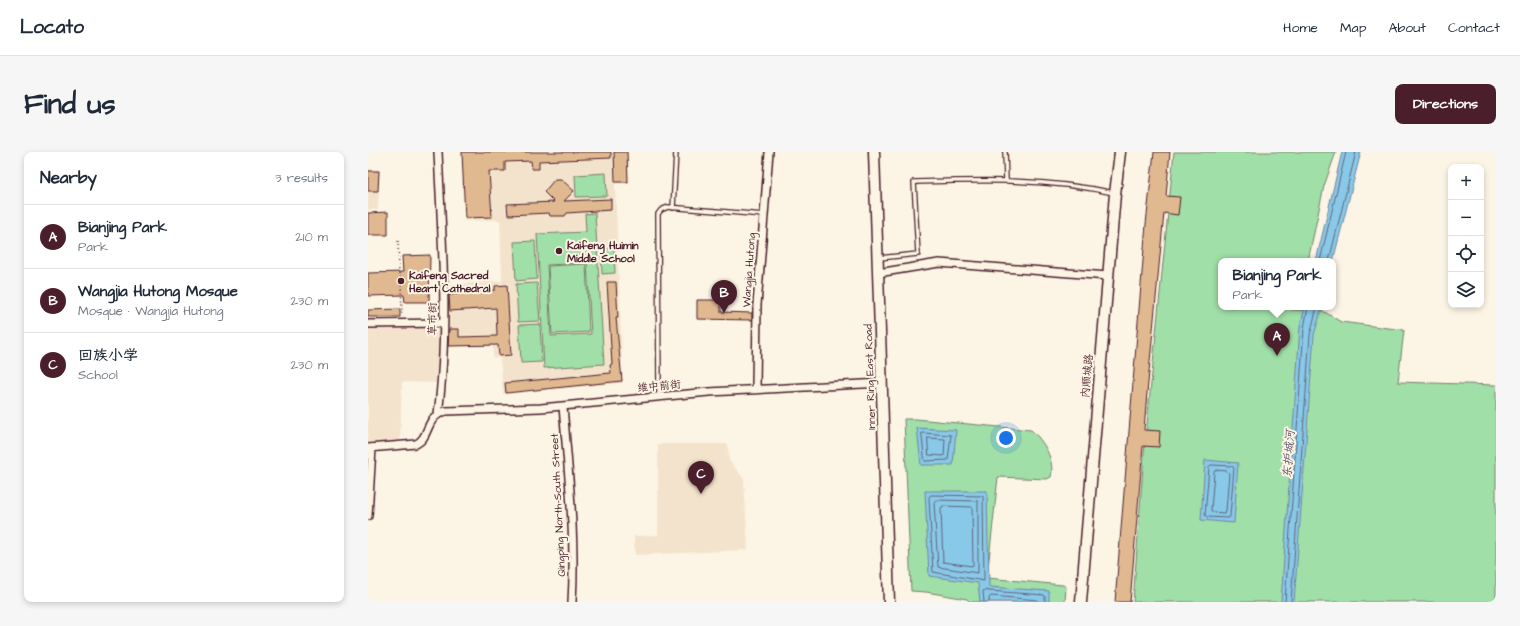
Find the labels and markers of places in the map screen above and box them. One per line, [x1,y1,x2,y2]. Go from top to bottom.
place label: Kaifeng Huimin Middle School [567,238,639,266]
marker: Kaifeng Huimin Middle School [554,246,564,256]
place label: Kaifeng Sacred Heart Cathedral [408,268,491,296]
marker: Kaifeng Sacred Heart Cathedral [396,276,406,286]
pin: B [711,280,737,313]
pin: A [1264,323,1290,356]
pin: C [688,461,714,494]

